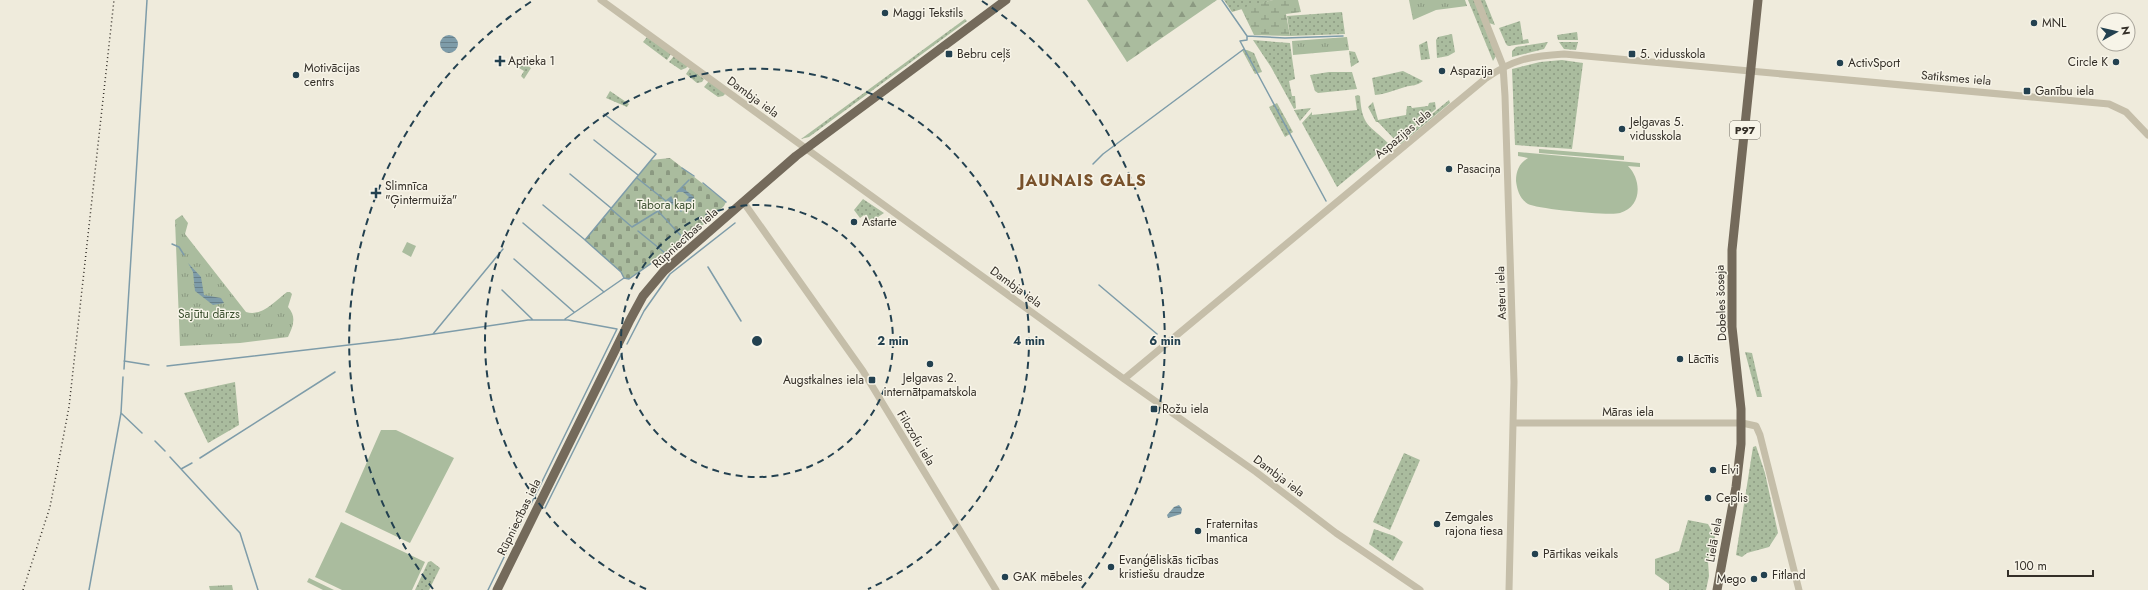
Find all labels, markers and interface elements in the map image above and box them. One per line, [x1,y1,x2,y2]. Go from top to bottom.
place label: Maggi Tekstils [893,4,963,22]
marker: Maggi Tekstils [880,8,890,18]
north arrow [2096,12,2136,52]
place label: MNL [2042,14,2067,32]
marker: MNL [2029,18,2039,28]
text: N [2117,25,2134,36]
place label: Bebru ceļš [957,45,1010,63]
place label: 5. vidusskola [1640,45,1706,63]
marker: Bebru ceļš [944,49,954,59]
marker: 5. vidusskola [1627,49,1637,59]
place label: Aptieka 1 [508,52,555,70]
place label: Circle K [2068,53,2108,71]
place label: ActivSport [1848,54,1900,72]
marker: Aptieka 1 [495,56,505,66]
marker: Circle K [2111,57,2121,67]
marker: ActivSport [1835,58,1845,68]
place label: Motivācijas centrs [304,59,360,91]
place label: Aspazija [1450,62,1493,80]
marker: Aspazija [1437,66,1447,76]
street label: Satiksmes iela [1920,66,1992,90]
marker: Motivācijas centrs [291,70,301,80]
street label: Dambja iela [723,72,783,122]
place label: Ganību iela [2035,82,2094,100]
marker: Ganību iela [2022,86,2032,96]
street label: Aspazijas iela [1371,105,1435,163]
place label: Jelgavas 5. vidusskola [1628,113,1684,145]
road number: P97 [1730,121,1760,139]
marker: Jelgavas 5. vidusskola [1617,124,1627,134]
place label: Pasaciņa [1457,160,1501,178]
marker: Pasaciņa [1444,164,1454,174]
district label: JAUNAIS GALS [1016,169,1147,192]
place label: Slimnīca "Ģintermuiža" [385,177,457,209]
marker: Slimnīca "Ģintermuiža" [370,187,382,199]
park label: Tabora kapi [637,196,695,214]
street label: Rūpniecības iela [648,203,722,273]
place label: Astarte [862,213,897,231]
marker: Astarte [849,217,859,227]
street label: Dambja iela [986,262,1046,312]
street label: Dobeles šoseja [1711,264,1731,341]
street label: Asteru iela [1491,266,1511,320]
park label: Sajūtu dārzs [178,305,240,323]
text: 2 min [877,332,909,350]
text: 4 min [1013,332,1045,350]
text: 6 min [1149,332,1181,350]
centre of rings [750,334,764,348]
place label: Lācītis [1688,350,1719,368]
marker: Lācītis [1675,354,1685,364]
marker: Jelgavas 2. internātpamatskola [925,359,935,369]
place label: Jelgavas 2. internātpamatskola [883,369,977,401]
place label: Augstkalnes iela [783,371,864,389]
marker: Augstkalnes iela [867,375,877,385]
place label: Rožu iela [1162,400,1209,418]
street label: Māras iela [1602,403,1654,421]
marker: Rožu iela [1149,404,1159,414]
street label: Filozofu iela [892,407,940,469]
street label: Dambja iela [1249,451,1309,501]
place label: Elvi [1721,461,1739,479]
marker: Elvi [1708,465,1718,475]
street label: Rūpniecības iela [493,475,545,558]
place label: Ceplis [1716,489,1748,507]
marker: Ceplis [1703,493,1713,503]
place label: Zemgales rajona tiesa [1445,508,1503,540]
place label: Fraternitas Imantica [1206,515,1258,547]
street label: Lielā iela [1701,516,1727,564]
marker: Zemgales rajona tiesa [1432,519,1442,529]
marker: Fraternitas Imantica [1193,526,1203,536]
place label: Pārtikas veikals [1543,545,1618,563]
marker: Pārtikas veikals [1530,549,1540,559]
place label: Evanģēliskās ticības kristiešu draudze [1119,551,1219,583]
scale bar [2008,552,2093,578]
text: 100 m [2014,557,2047,575]
marker: Evanģēliskās ticības kristiešu draudze [1106,562,1116,572]
place label: Fitland [1772,566,1806,584]
place label: GAK mēbeles [1013,568,1083,586]
place label: Mego [1717,570,1746,588]
marker: Fitland [1759,570,1769,580]
marker: GAK mēbeles [1000,572,1010,582]
marker: Mego [1749,574,1759,584]

